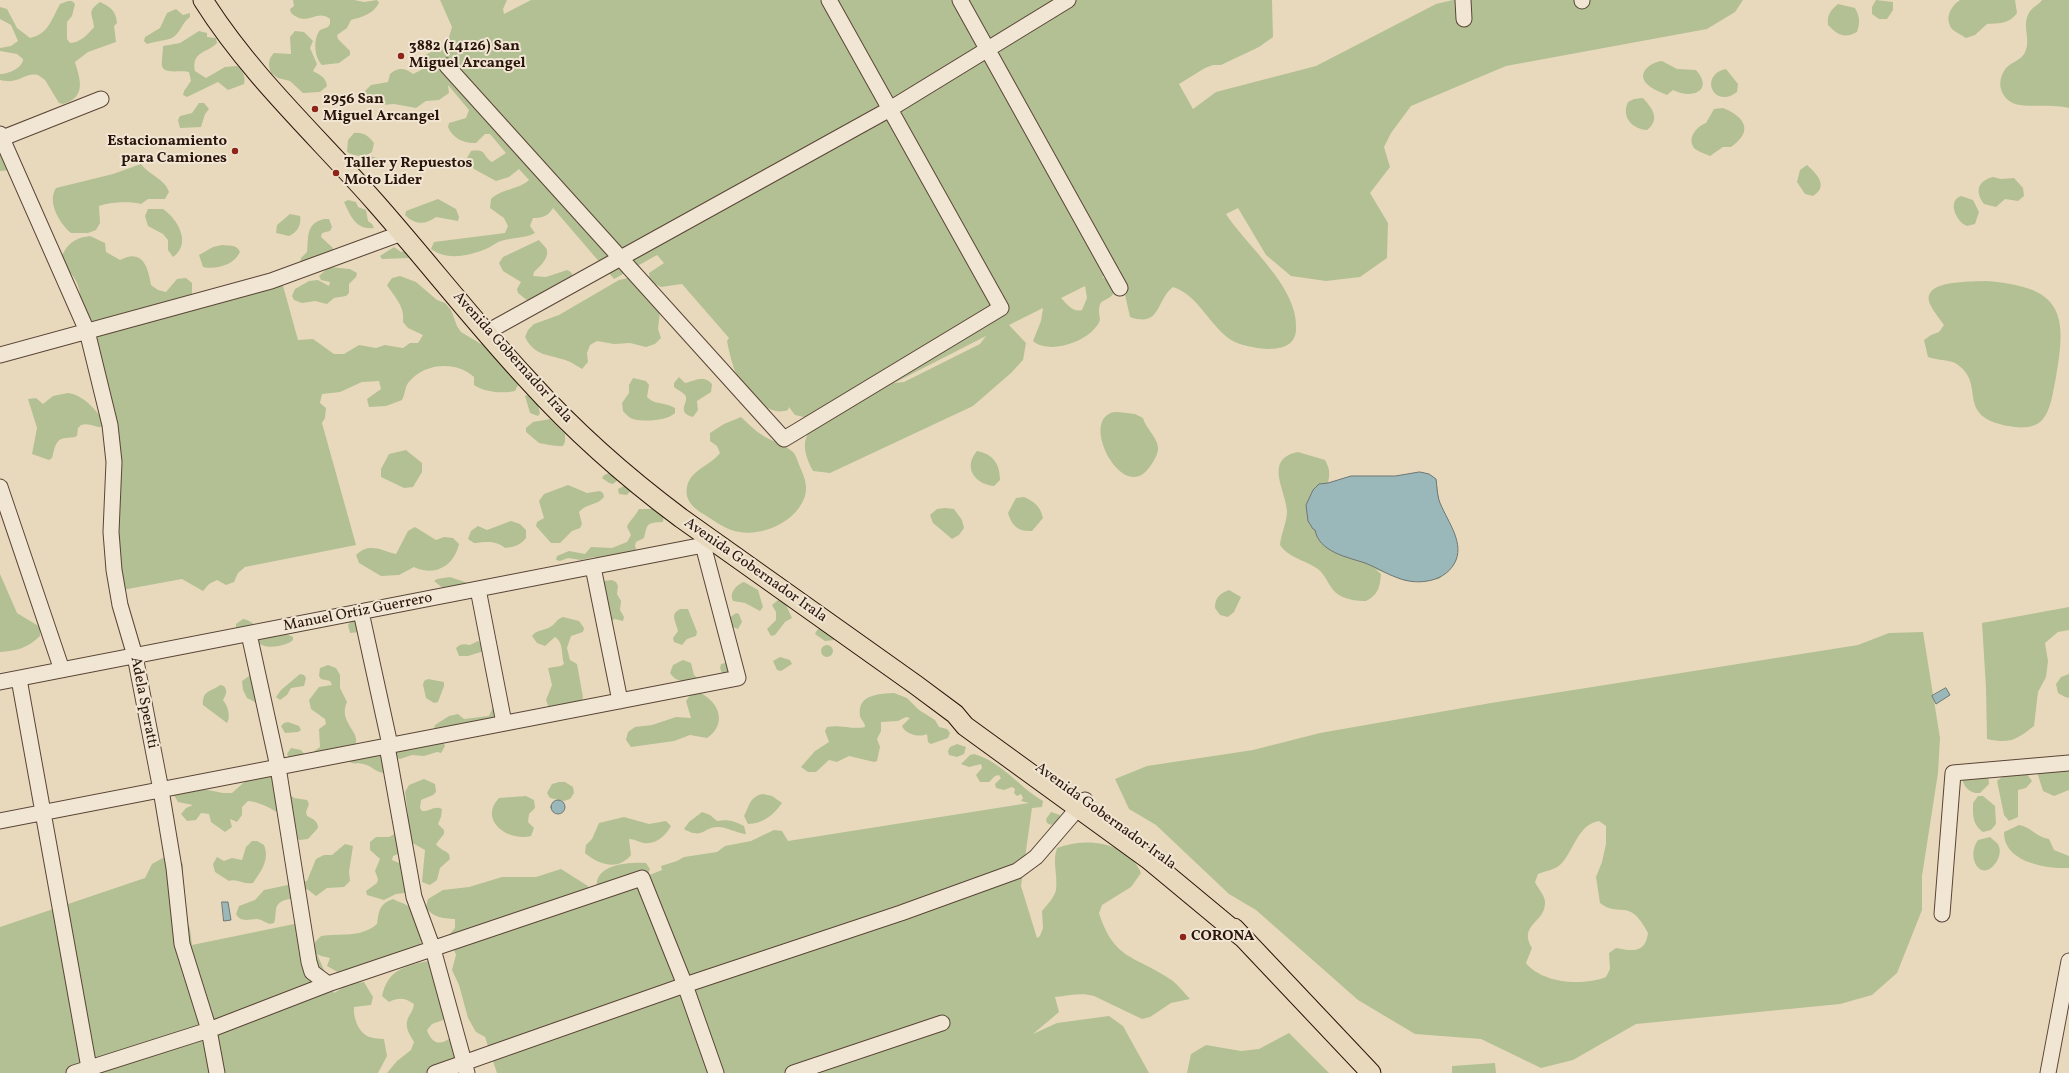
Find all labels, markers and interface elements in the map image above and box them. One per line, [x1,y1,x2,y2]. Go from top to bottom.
place label: 3882 (14126) San Miguel Arcangel [409,38,526,73]
marker: 3882 (14126) San Miguel Arcangel [396,51,406,61]
place label: 2956 San Miguel Arcangel [323,91,440,126]
marker: 2956 San Miguel Arcangel [310,104,320,114]
place label: Estacionamiento para Camiones [107,133,227,168]
marker: Estacionamiento para Camiones [230,146,240,156]
place label: Taller y Repuestos Moto Lider [344,155,472,190]
marker: Taller y Repuestos Moto Lider [331,168,341,178]
street label: Avenida Gobernador Irala [448,289,576,427]
street label: Avenida Gobernador Irala [680,515,830,627]
street label: Manuel Ortiz Guerrero [282,590,434,636]
street label: Adela Speratti [125,656,161,750]
street label: Avenida Gobernador Irala [1031,760,1179,874]
place label: CORONA [1191,928,1254,946]
marker: CORONA [1178,932,1188,942]

